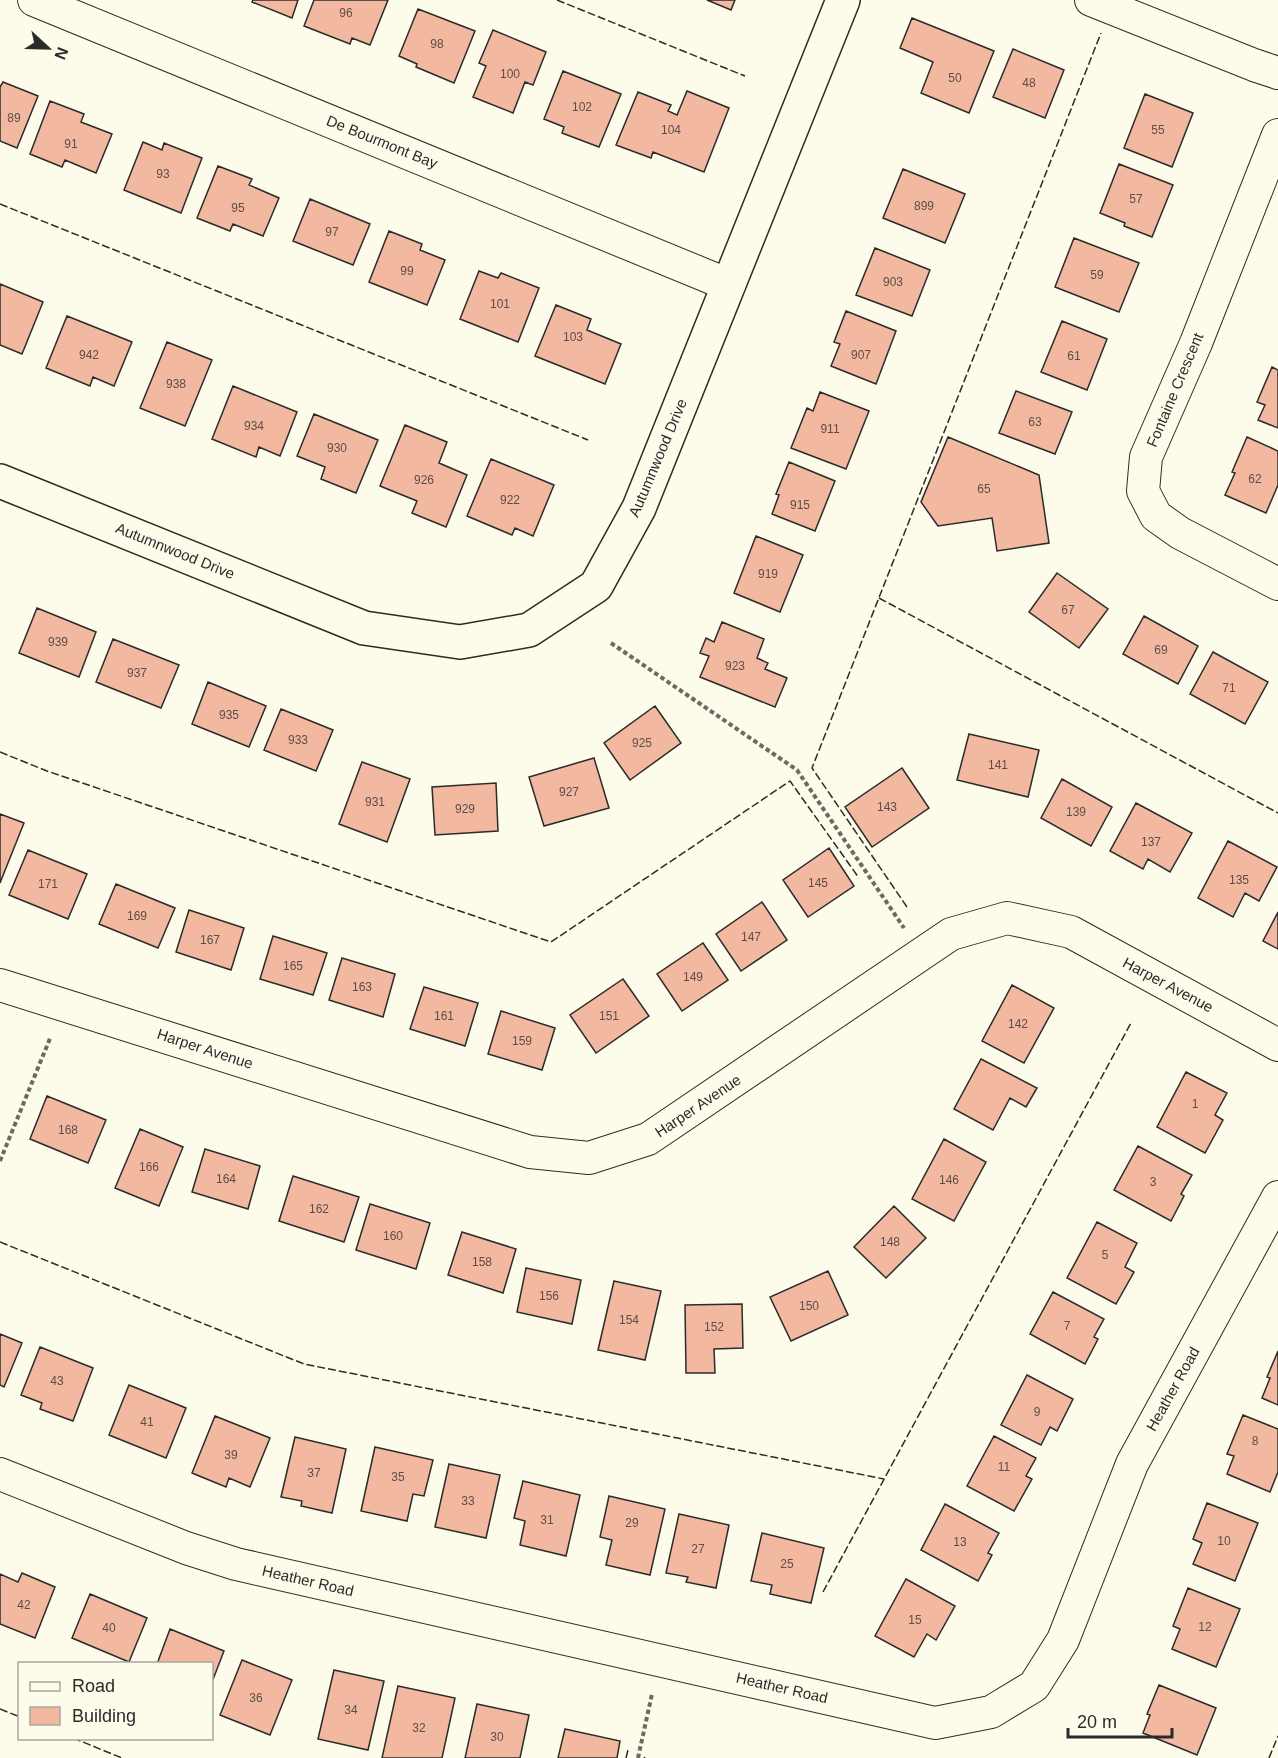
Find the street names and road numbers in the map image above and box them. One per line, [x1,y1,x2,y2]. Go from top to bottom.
street label: De Bourmont Bay [324,111,441,172]
street label: Fontaine Crescent [1143,329,1207,450]
street label: Autumnwood Drive [625,396,690,519]
street label: Autumnwood Drive [113,519,237,582]
street label: Harper Avenue [1120,954,1216,1015]
street label: Harper Avenue [155,1025,255,1072]
street label: Harper Avenue [652,1071,744,1141]
street label: Heather Road [1142,1344,1203,1434]
street label: Heather Road [261,1562,356,1599]
street label: Heather Road [735,1669,830,1706]

